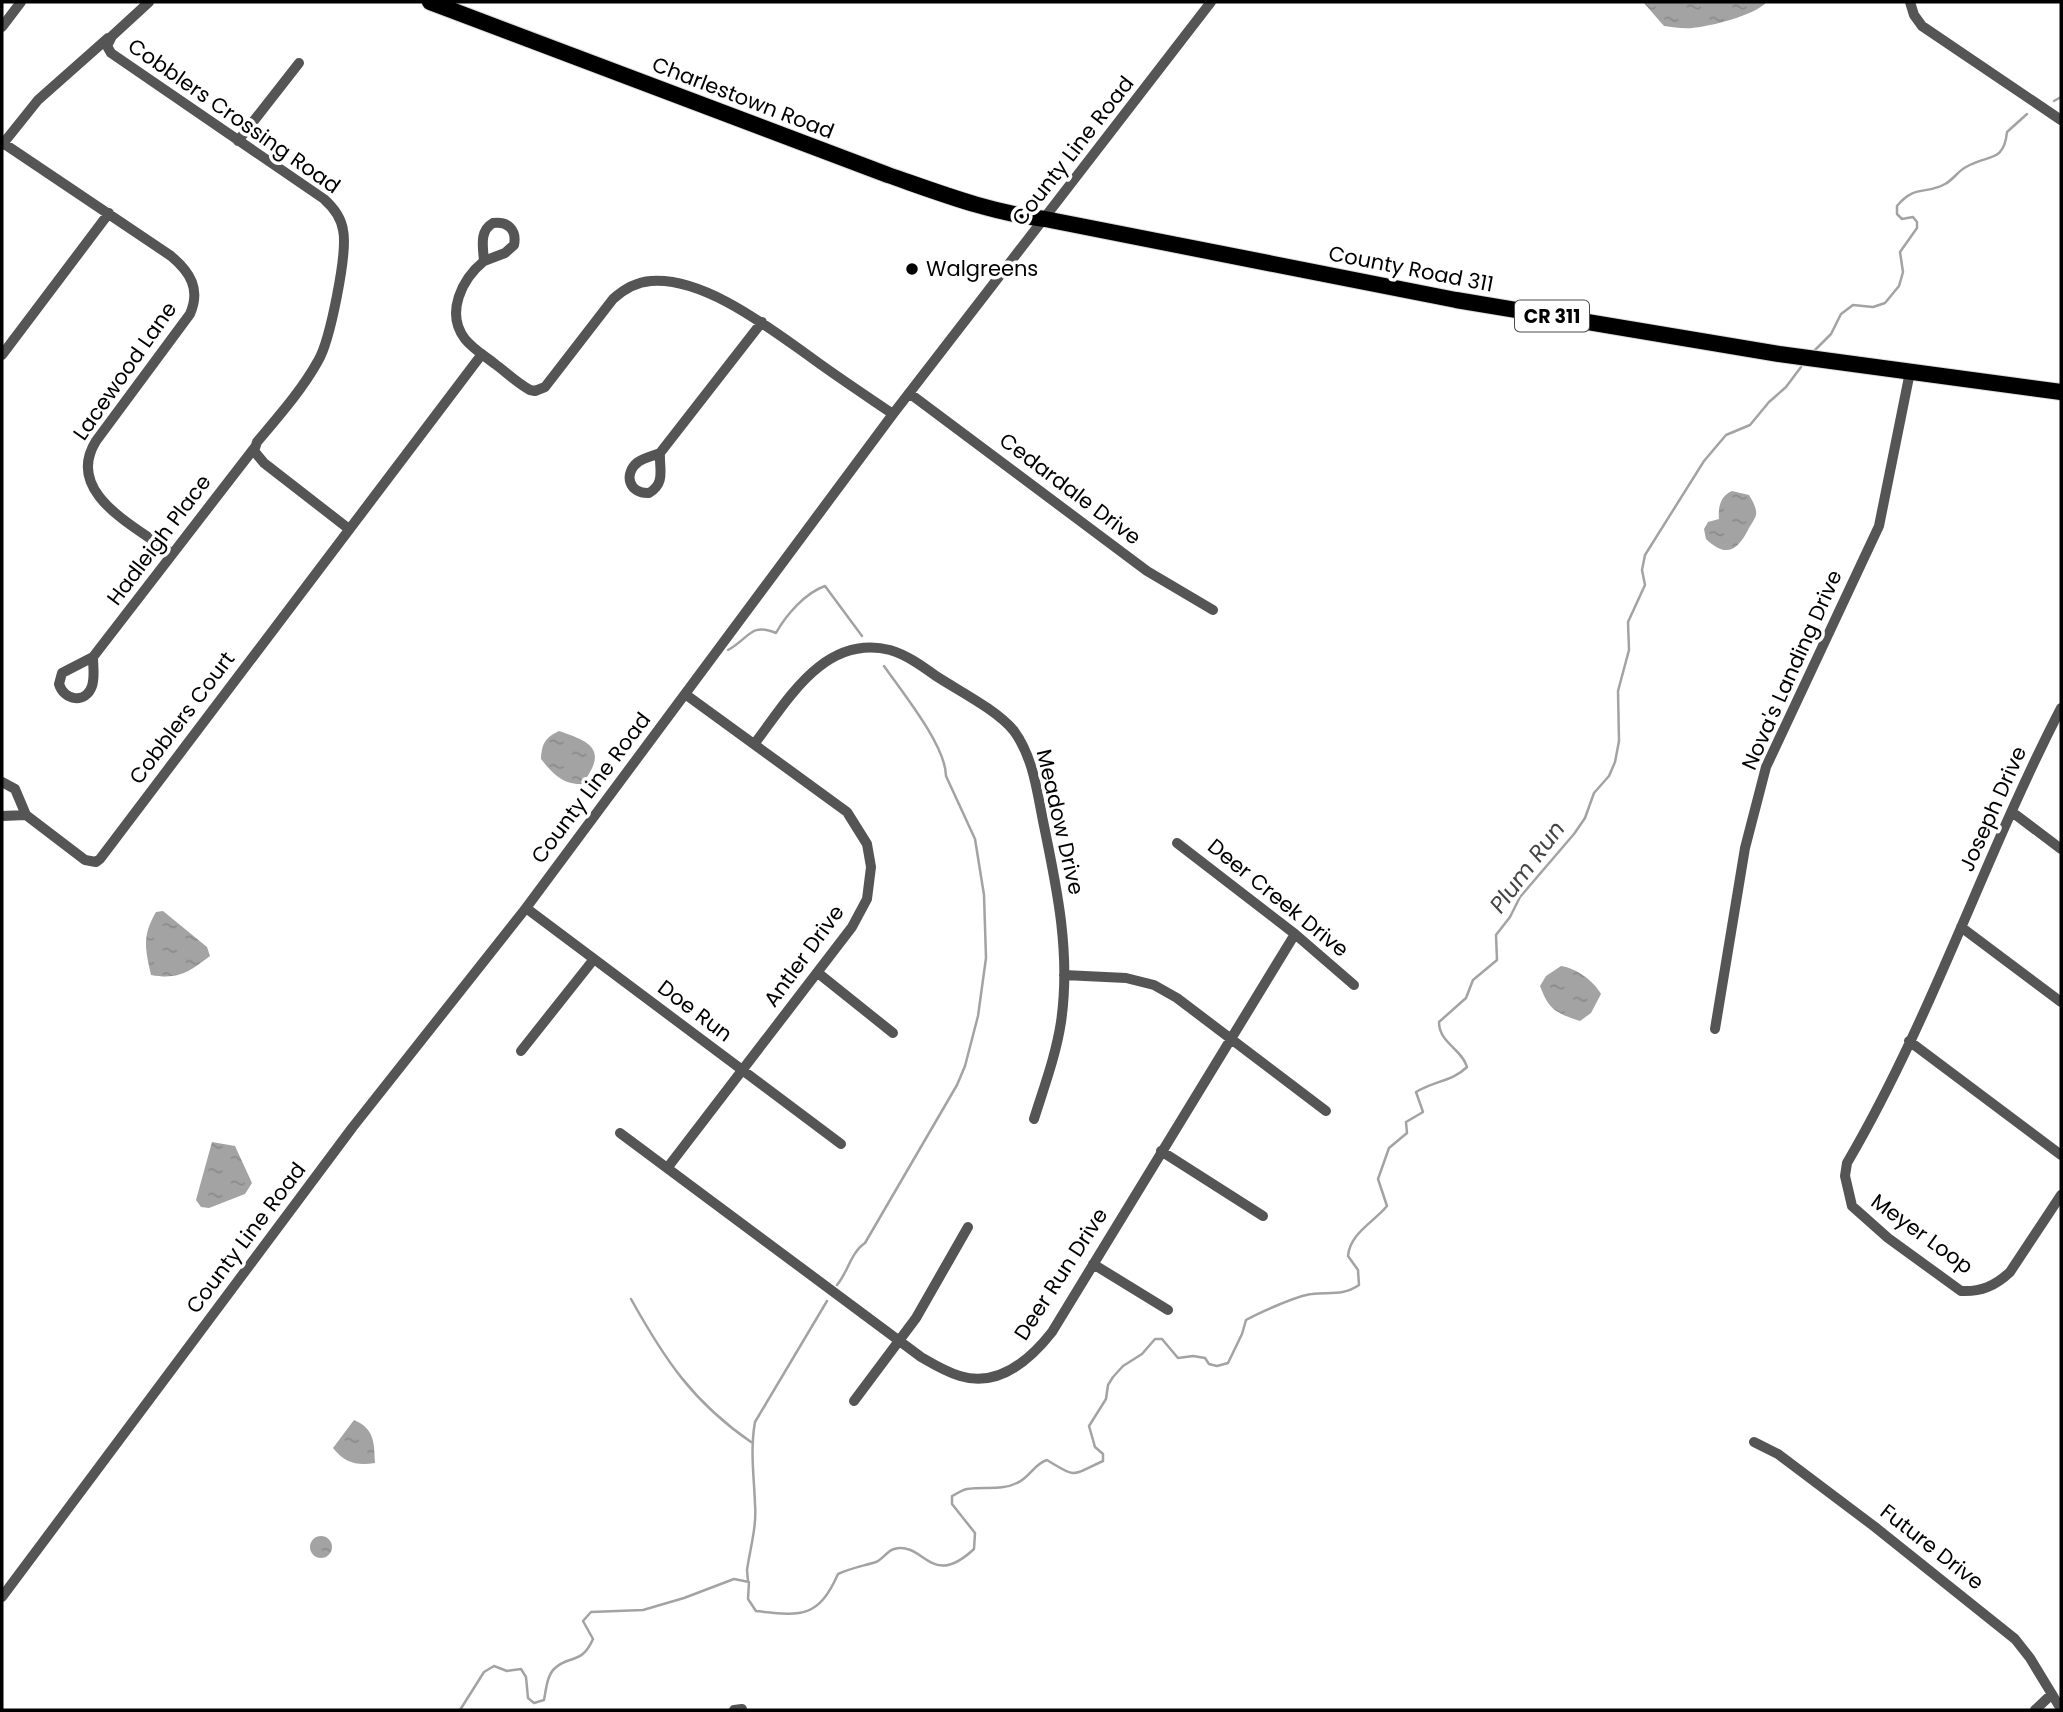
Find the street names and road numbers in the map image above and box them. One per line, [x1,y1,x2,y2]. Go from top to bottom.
street label: Cobblers Crossing Road [122,31,346,200]
street label: Charlestown Road [648,49,838,146]
street label: County Line Road [1005,70,1140,232]
street label: County Road 311 [1326,238,1496,299]
street label: Lacewood Lane [66,296,183,446]
road number: CR 311 [1515,300,1589,332]
street label: Cedardale Drive [994,426,1147,551]
street label: Hadleigh Place [100,468,217,611]
street label: Nova's Landing Drive [1734,565,1849,774]
street label: Cobblers Court [122,645,241,790]
street label: County Line Road [524,706,657,869]
street label: Joseph Drive [1952,741,2033,876]
street label: Meadow Drive [1030,746,1091,897]
street label: Deer Creek Drive [1202,832,1355,963]
street label: Antler Drive [757,899,850,1013]
street label: Doe Run [652,973,739,1048]
street label: County Line Road [179,1156,312,1319]
street label: Meyer Loop [1865,1187,1979,1280]
street label: Deer Run Drive [1007,1202,1114,1345]
street label: Future Drive [1874,1497,1990,1596]

